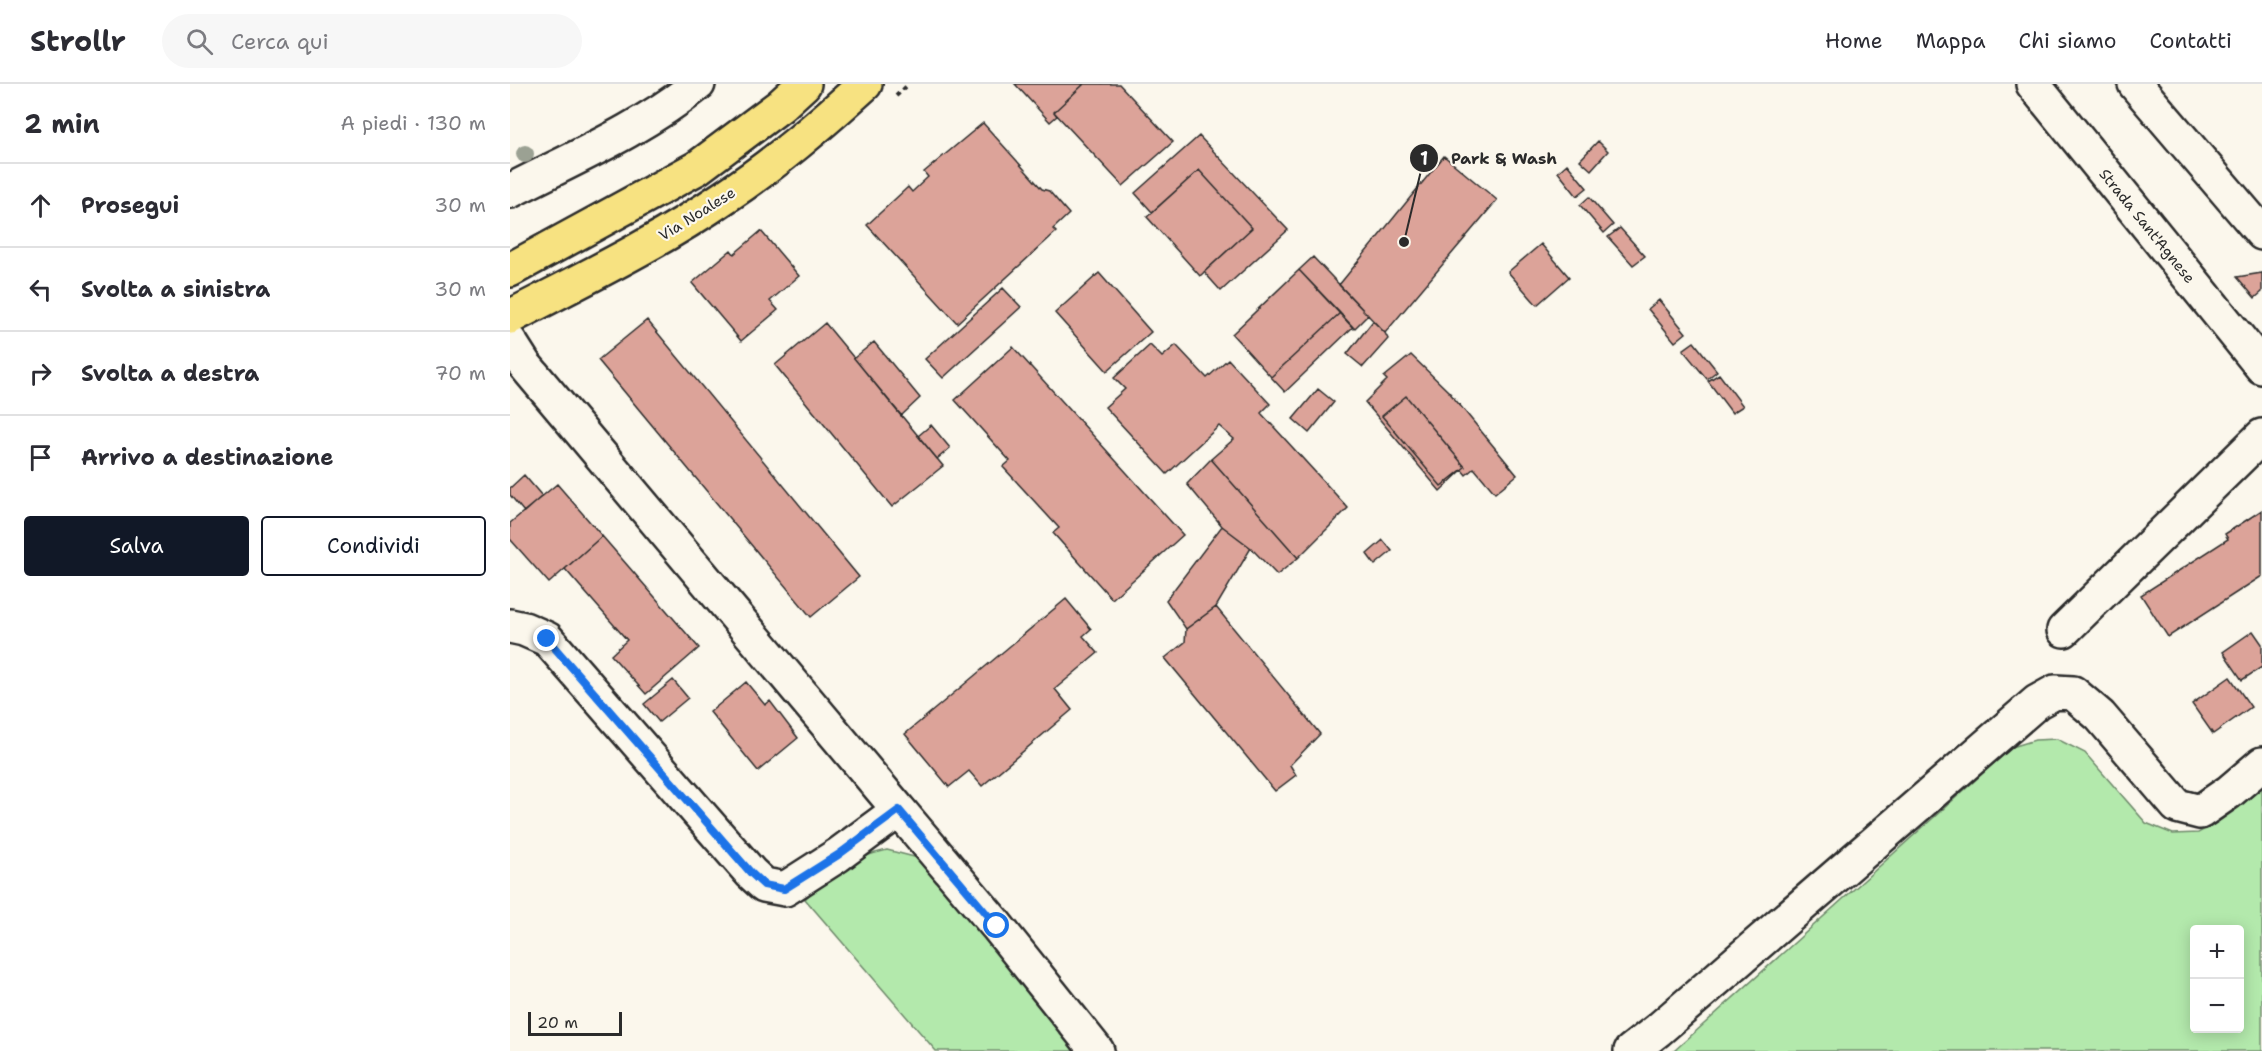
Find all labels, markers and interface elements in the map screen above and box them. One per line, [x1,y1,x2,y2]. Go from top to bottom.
search box [162,14,582,68]
text: Strollr [30,22,126,60]
icon: search [183,25,216,58]
text: Cerca qui [231,27,329,56]
text: Home [1825,27,1883,55]
text: Mappa [1916,27,1986,55]
text: Chi siamo [2019,27,2116,55]
text: Contatti [2149,27,2232,55]
text: 2 min [24,106,100,141]
text: A piedi · 130 m [341,110,486,136]
callout: Park & Wash [1409,141,1569,175]
text: 1 [1420,147,1428,171]
text: Park & Wash [1451,148,1557,169]
street label: Strada Sant'Agnese [2095,164,2199,288]
street label: Via Noalese [655,183,739,245]
icon: ahead [24,189,57,222]
text: Prosegui [81,191,179,220]
text: 30 m [434,192,486,218]
icon: left [24,273,57,306]
text: Svolta a sinistra [81,275,270,304]
text: 30 m [434,276,486,302]
icon: right [24,357,57,390]
text: Svolta a destra [81,359,259,388]
text: 70 m [434,360,486,386]
icon: arrive [24,441,57,474]
text: Arrivo a destinazione [81,443,333,472]
button: Salva [24,516,249,576]
button: Condividi [261,516,486,576]
route end [533,625,559,651]
route start [983,912,1009,938]
map controls [2190,925,2244,1033]
button: + [2190,925,2244,979]
button: − [2190,979,2244,1033]
scale bar [528,1009,622,1036]
text: 20 m [537,1012,578,1033]

